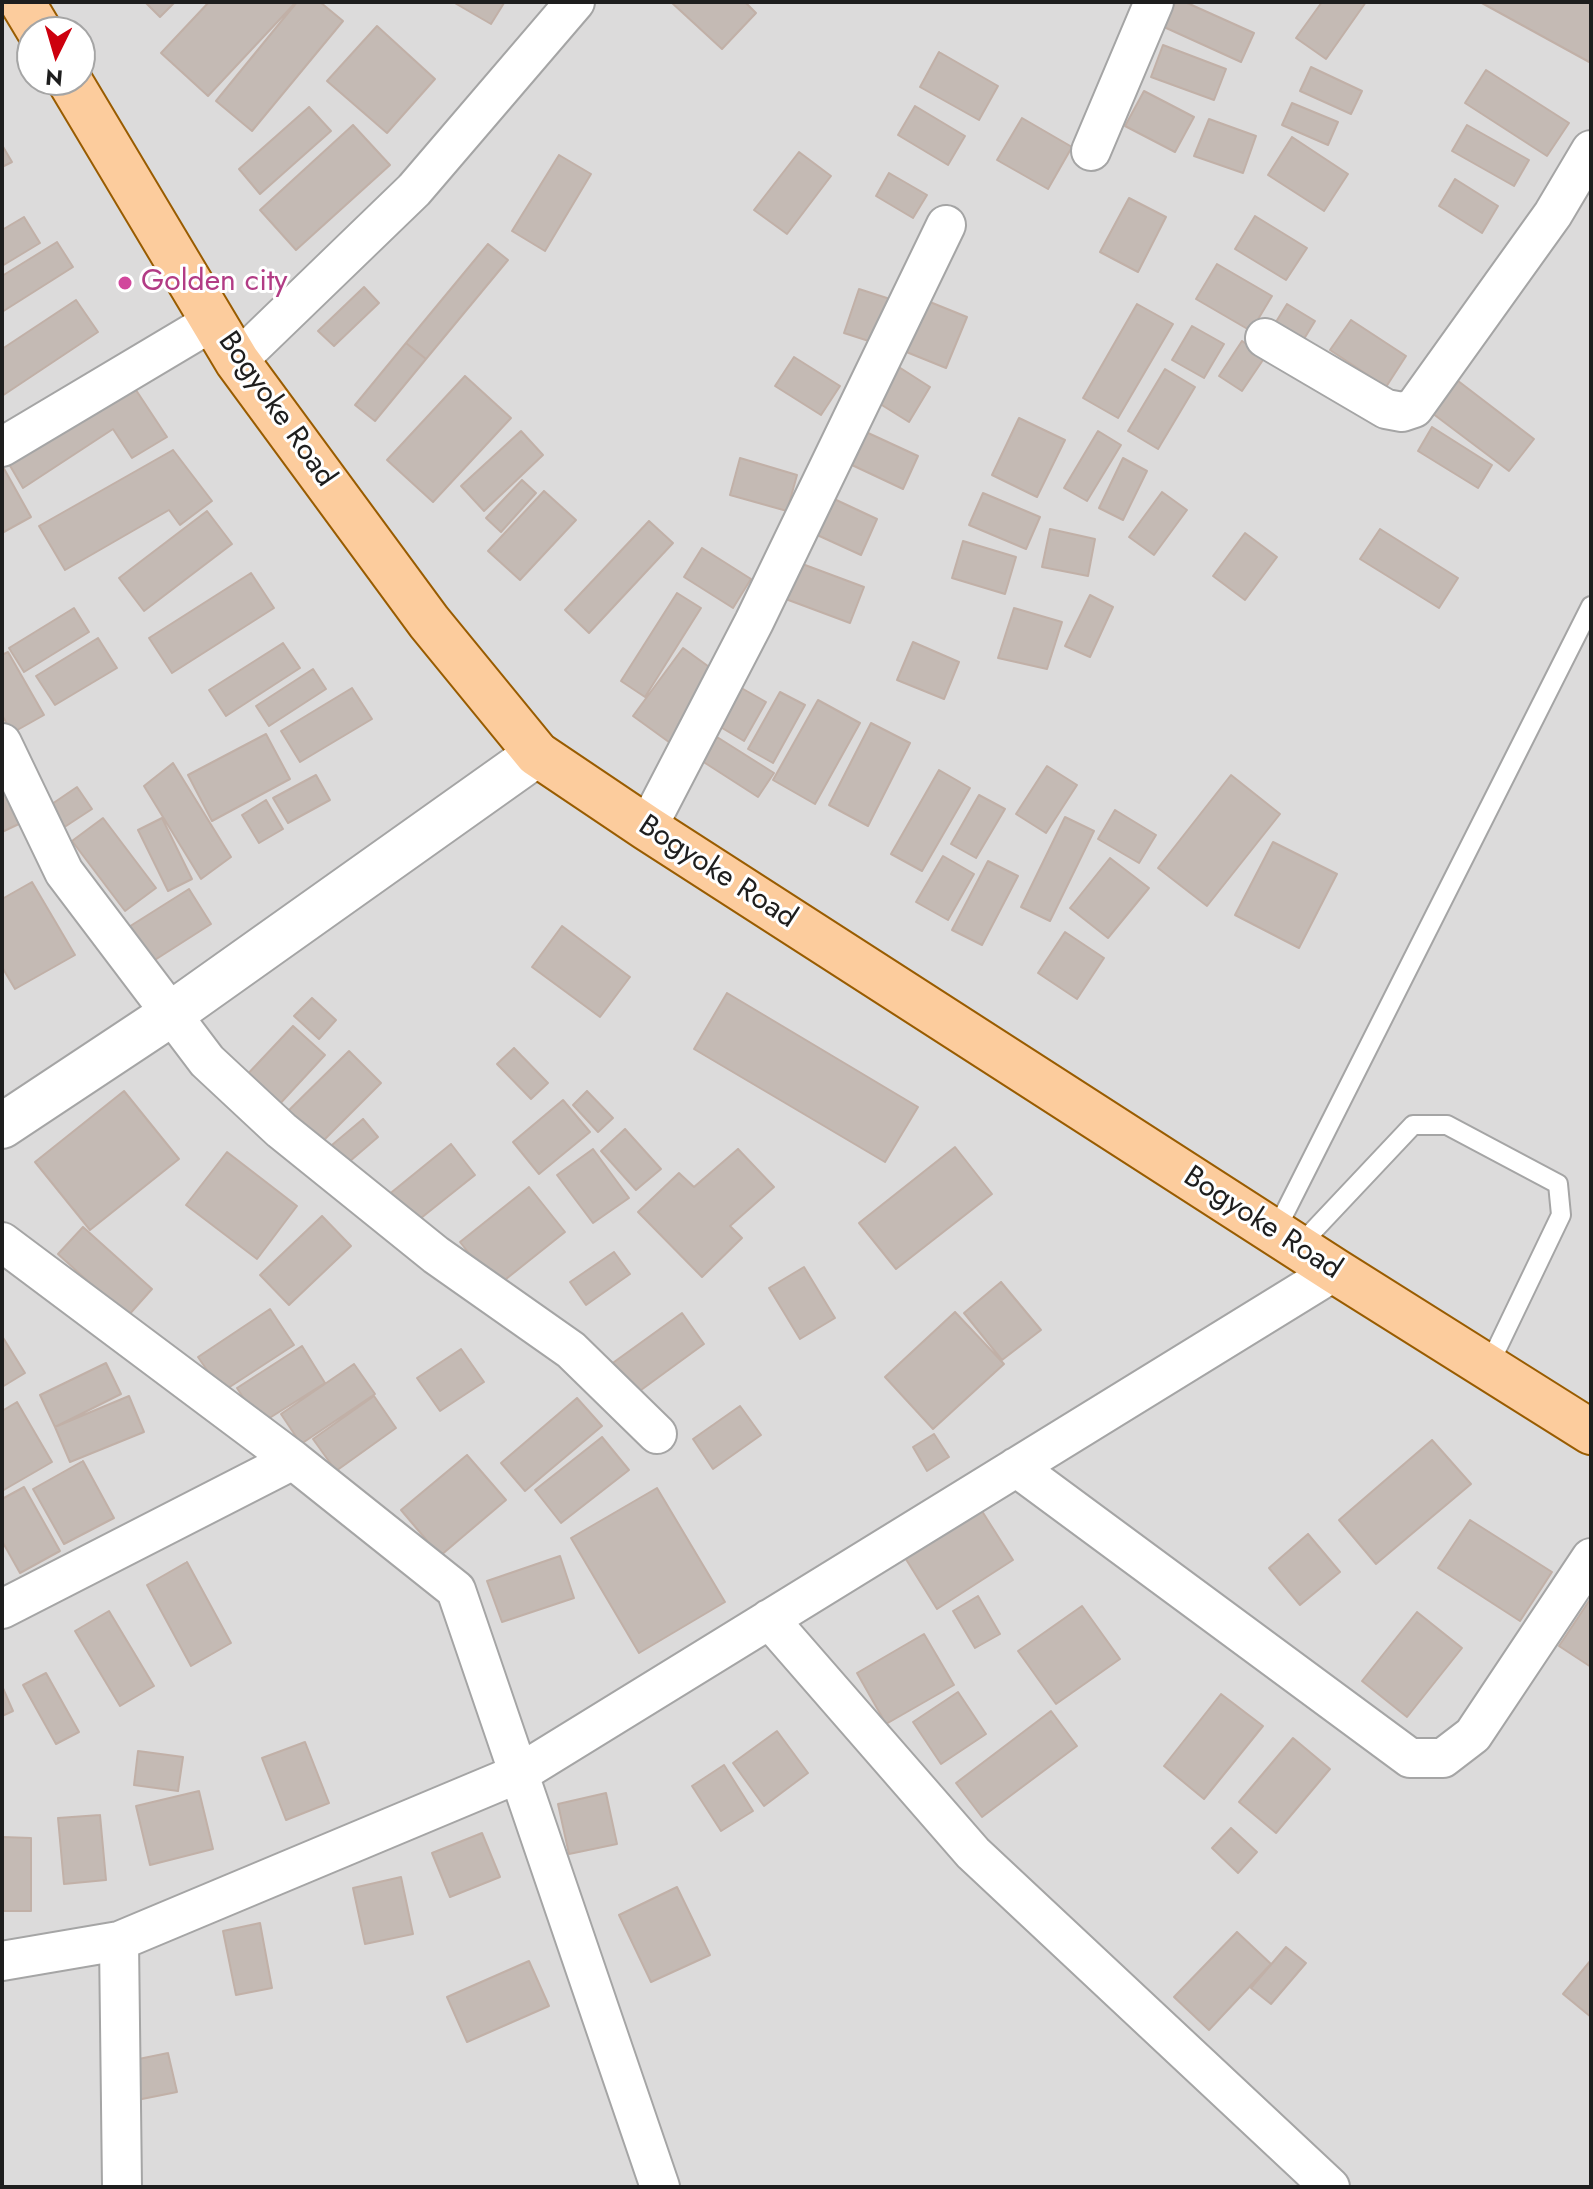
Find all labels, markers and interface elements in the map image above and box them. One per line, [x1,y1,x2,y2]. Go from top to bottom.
north arrow [16,16,96,96]
text: N [44,61,64,95]
place label: Golden city [141,265,287,301]
marker: Golden city [116,274,134,292]
street label: Bogyoke Road [209,325,343,495]
street label: Bogyoke Road [631,809,803,937]
street label: Bogyoke Road [1176,1160,1348,1288]

